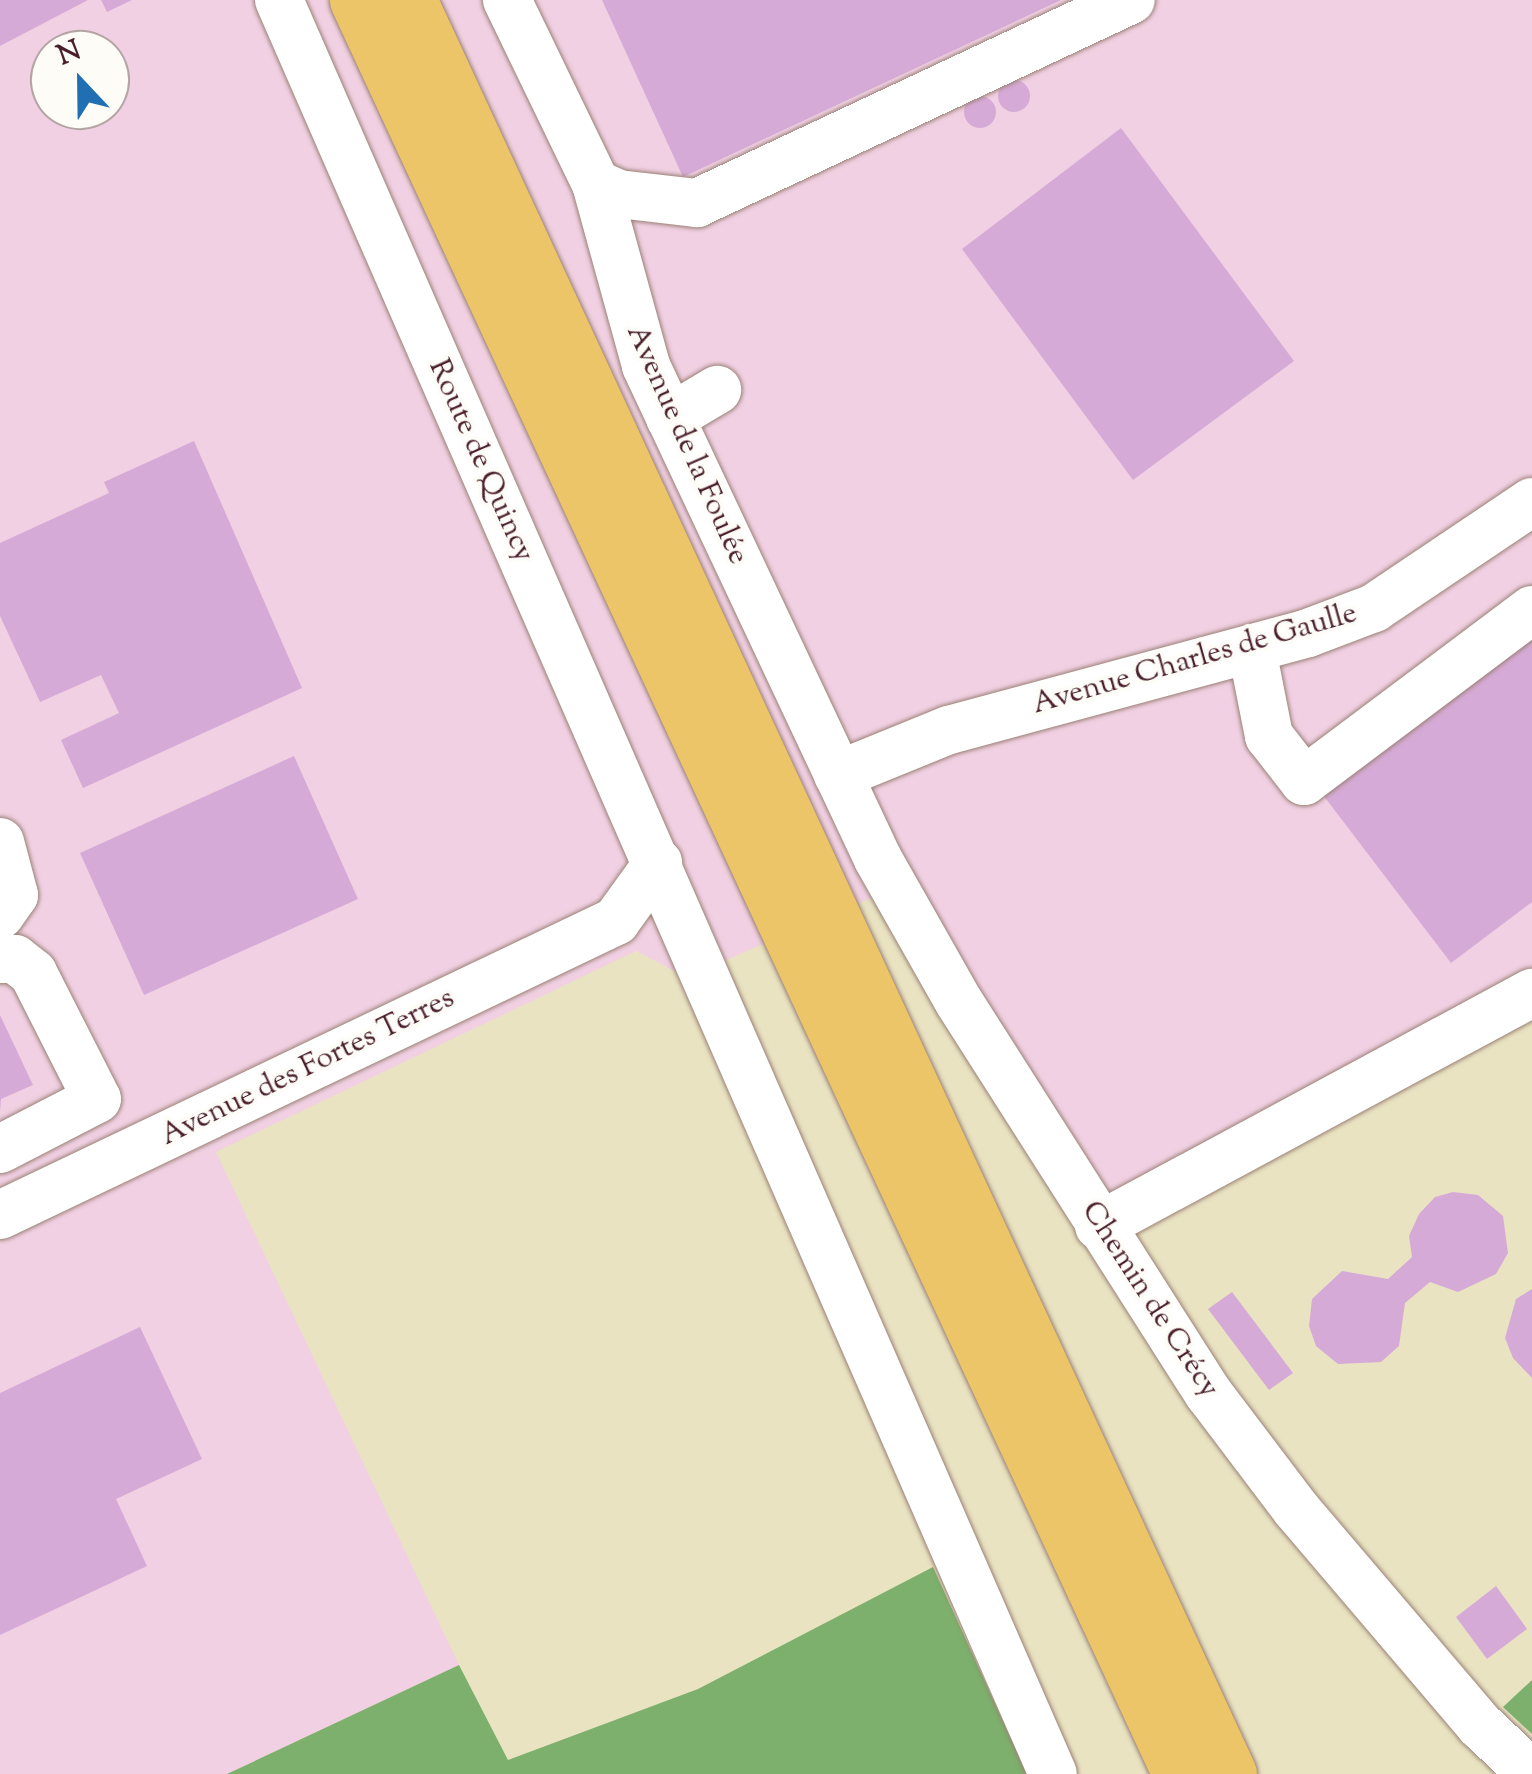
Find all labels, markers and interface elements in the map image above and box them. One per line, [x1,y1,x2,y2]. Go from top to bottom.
north arrow [30,30,130,130]
text: N [52,31,87,77]
street label: Avenue de la Foulée [617,320,755,570]
street label: Route de Quincy [419,354,541,568]
street label: Avenue Charles de Gaulle [1029,596,1361,724]
street label: Avenue des Fortes Terres [155,981,461,1155]
street label: Chemin de Crécy [1072,1195,1226,1405]

